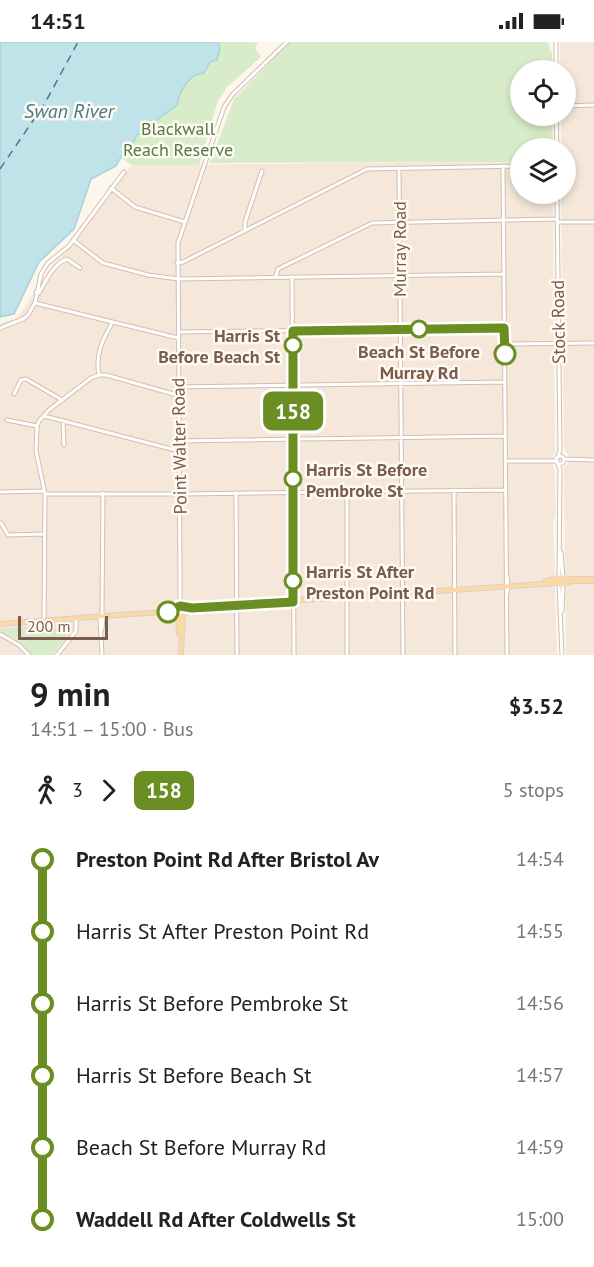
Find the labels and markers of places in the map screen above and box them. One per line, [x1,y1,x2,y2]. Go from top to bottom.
marker: Beach St Before Murray Rd [410,320,428,338]
place label: Harris St Before Beach St [158,324,281,368]
marker: Harris St Before Beach St [284,336,302,354]
place label: Beach St Before Murray Rd [358,340,480,384]
unlabelled marker [494,343,516,365]
place label: Harris St Before Pembroke St [306,458,427,502]
marker: Harris St Before Pembroke St [284,470,302,488]
place label: Harris St After Preston Point Rd [306,560,434,604]
marker: Harris St After Preston Point Rd [284,572,302,590]
unlabelled marker [157,601,179,623]

